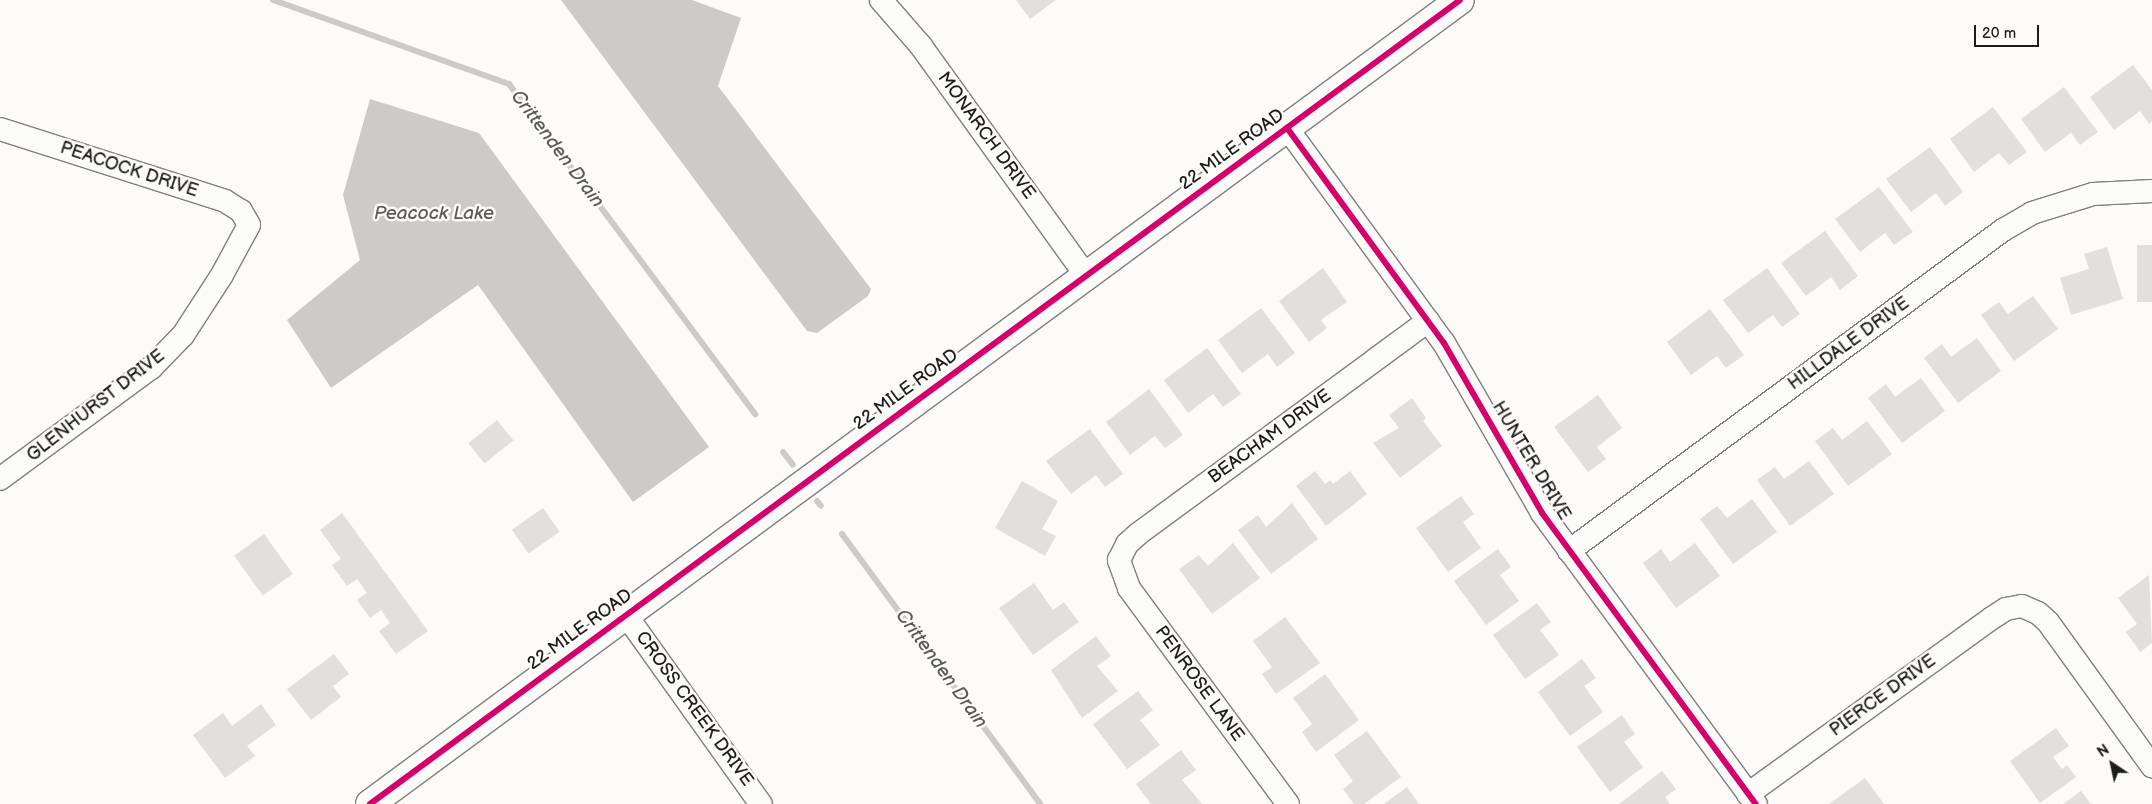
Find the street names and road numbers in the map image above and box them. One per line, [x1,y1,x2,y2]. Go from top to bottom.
street label: MONARCH DRIVE [933,68,1039,204]
street label: 22 MILE ROAD [1175,105,1289,195]
street label: PEACOCK DRIVE [57,138,201,202]
street label: HILLDALE DRIVE [1784,293,1914,395]
street label: GLENHURST DRIVE [23,345,169,467]
street label: 22 MILE ROAD [849,345,963,435]
street label: BEACHAM DRIVE [1204,385,1336,489]
street label: HUNTER DRIVE [1487,398,1575,524]
street label: 22 MILE ROAD [523,585,637,675]
street label: PENROSE LANE [1150,622,1248,746]
street label: CROSS CREEK DRIVE [631,627,757,791]
street label: PIERCE DRIVE [1826,650,1940,742]

